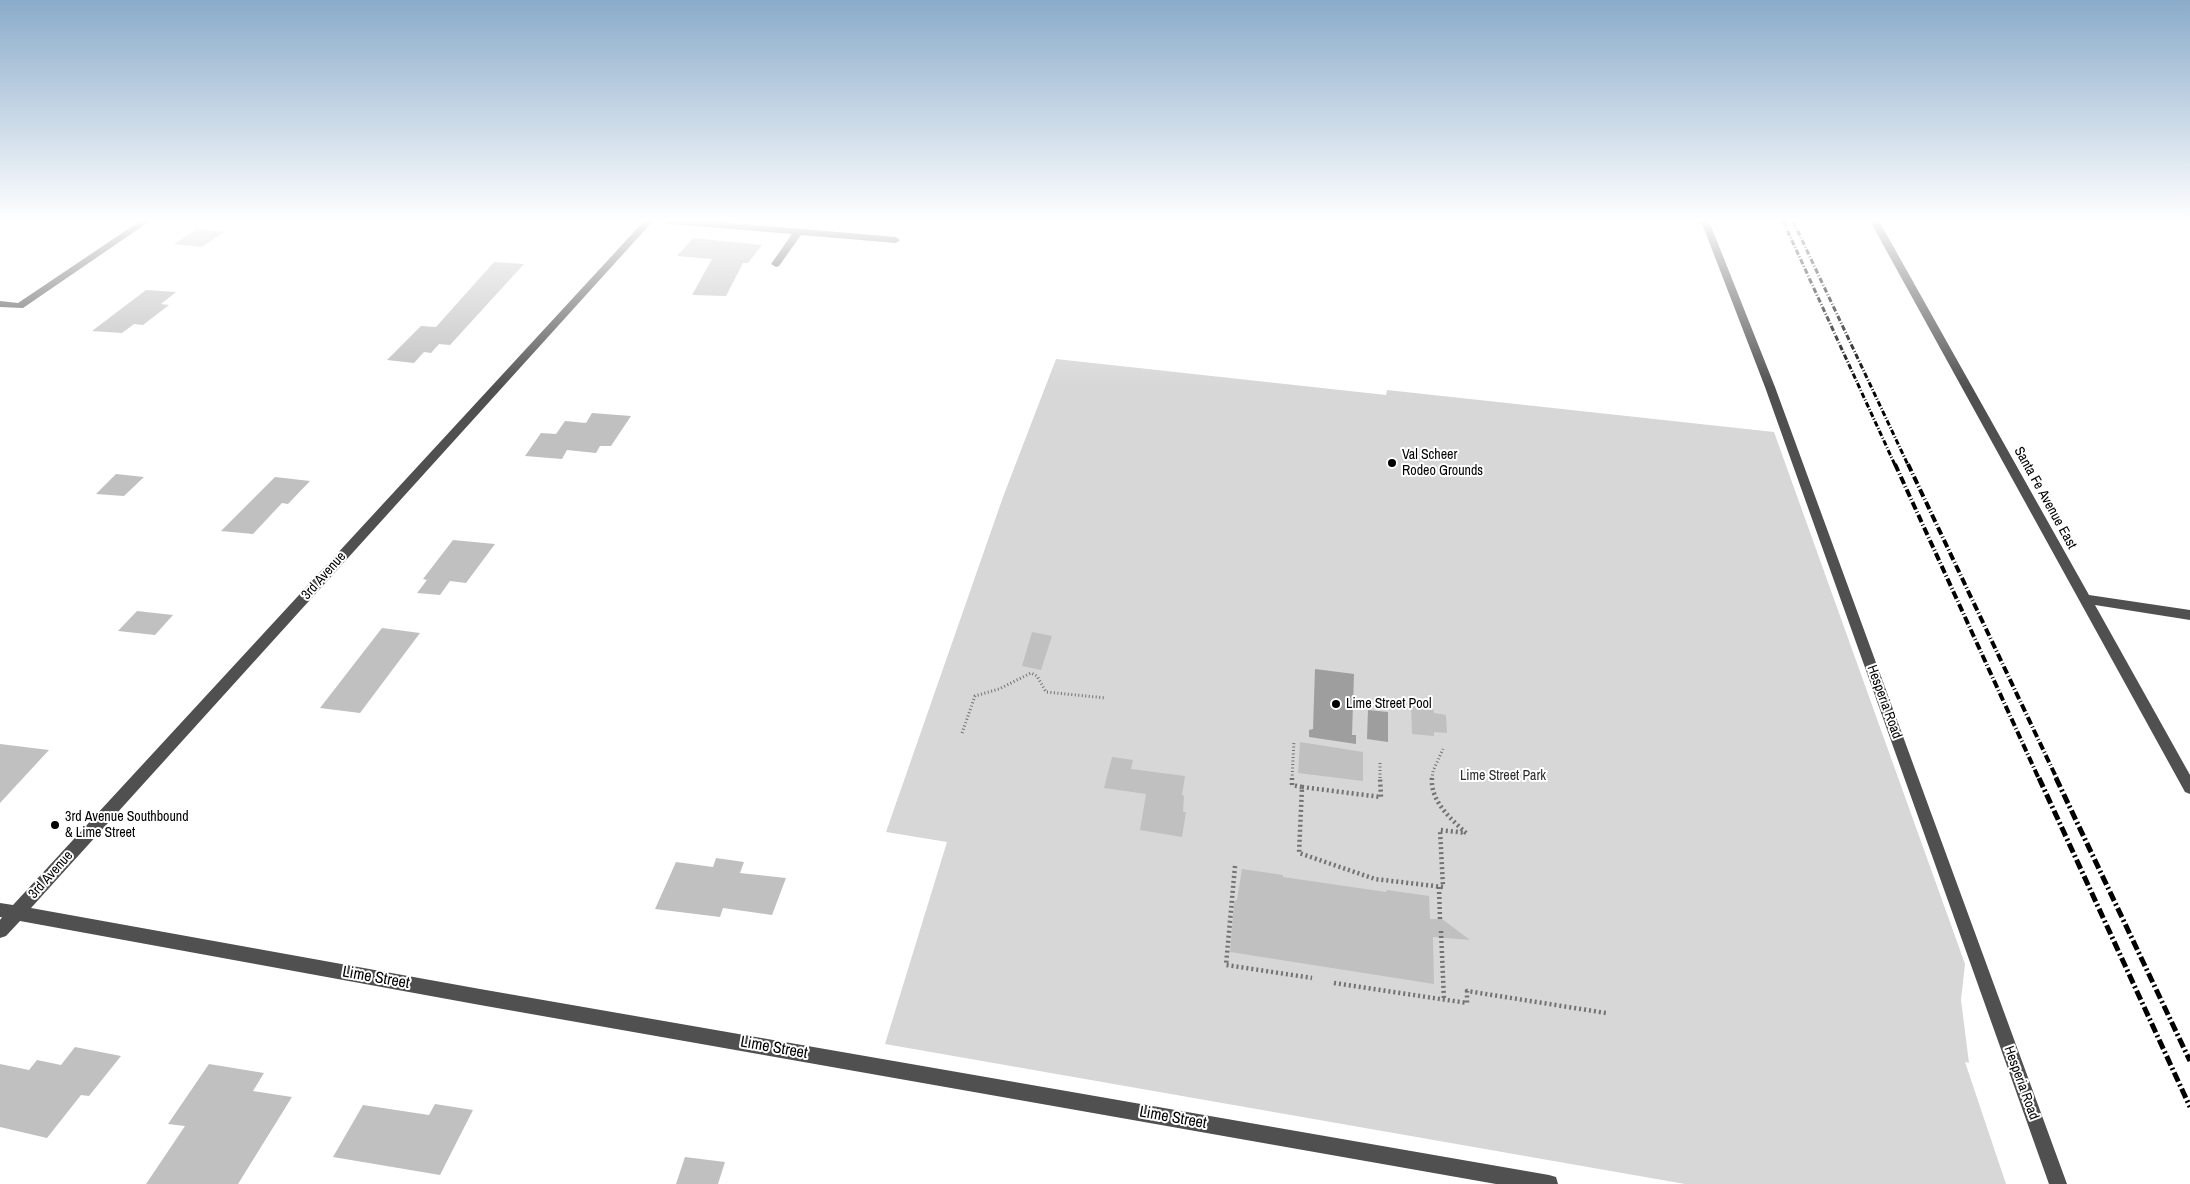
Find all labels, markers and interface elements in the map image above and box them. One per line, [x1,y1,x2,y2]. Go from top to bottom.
street label: Santa Fe Avenue East [2010,444,2080,552]
place label: Val Scheer Rodeo Grounds [1402,447,1483,480]
marker: Val Scheer Rodeo Grounds [1386,457,1398,469]
street label: 3rd Avenue [298,549,350,603]
street label: Hesperia Road [1863,663,1905,741]
place label: Lime Street Pool [1346,696,1432,712]
marker: Lime Street Pool [1330,698,1342,710]
park label: Lime Street Park [1460,768,1546,784]
place label: 3rd Avenue Southbound & Lime Street [65,809,189,842]
marker: 3rd Avenue Southbound & Lime Street [49,819,61,831]
street label: 3rd Avenue [25,848,77,902]
street label: Lime Street [341,963,411,993]
street label: Lime Street [739,1033,809,1063]
street label: Hesperia Road [2000,1044,2042,1122]
street label: Lime Street [1138,1103,1208,1133]

